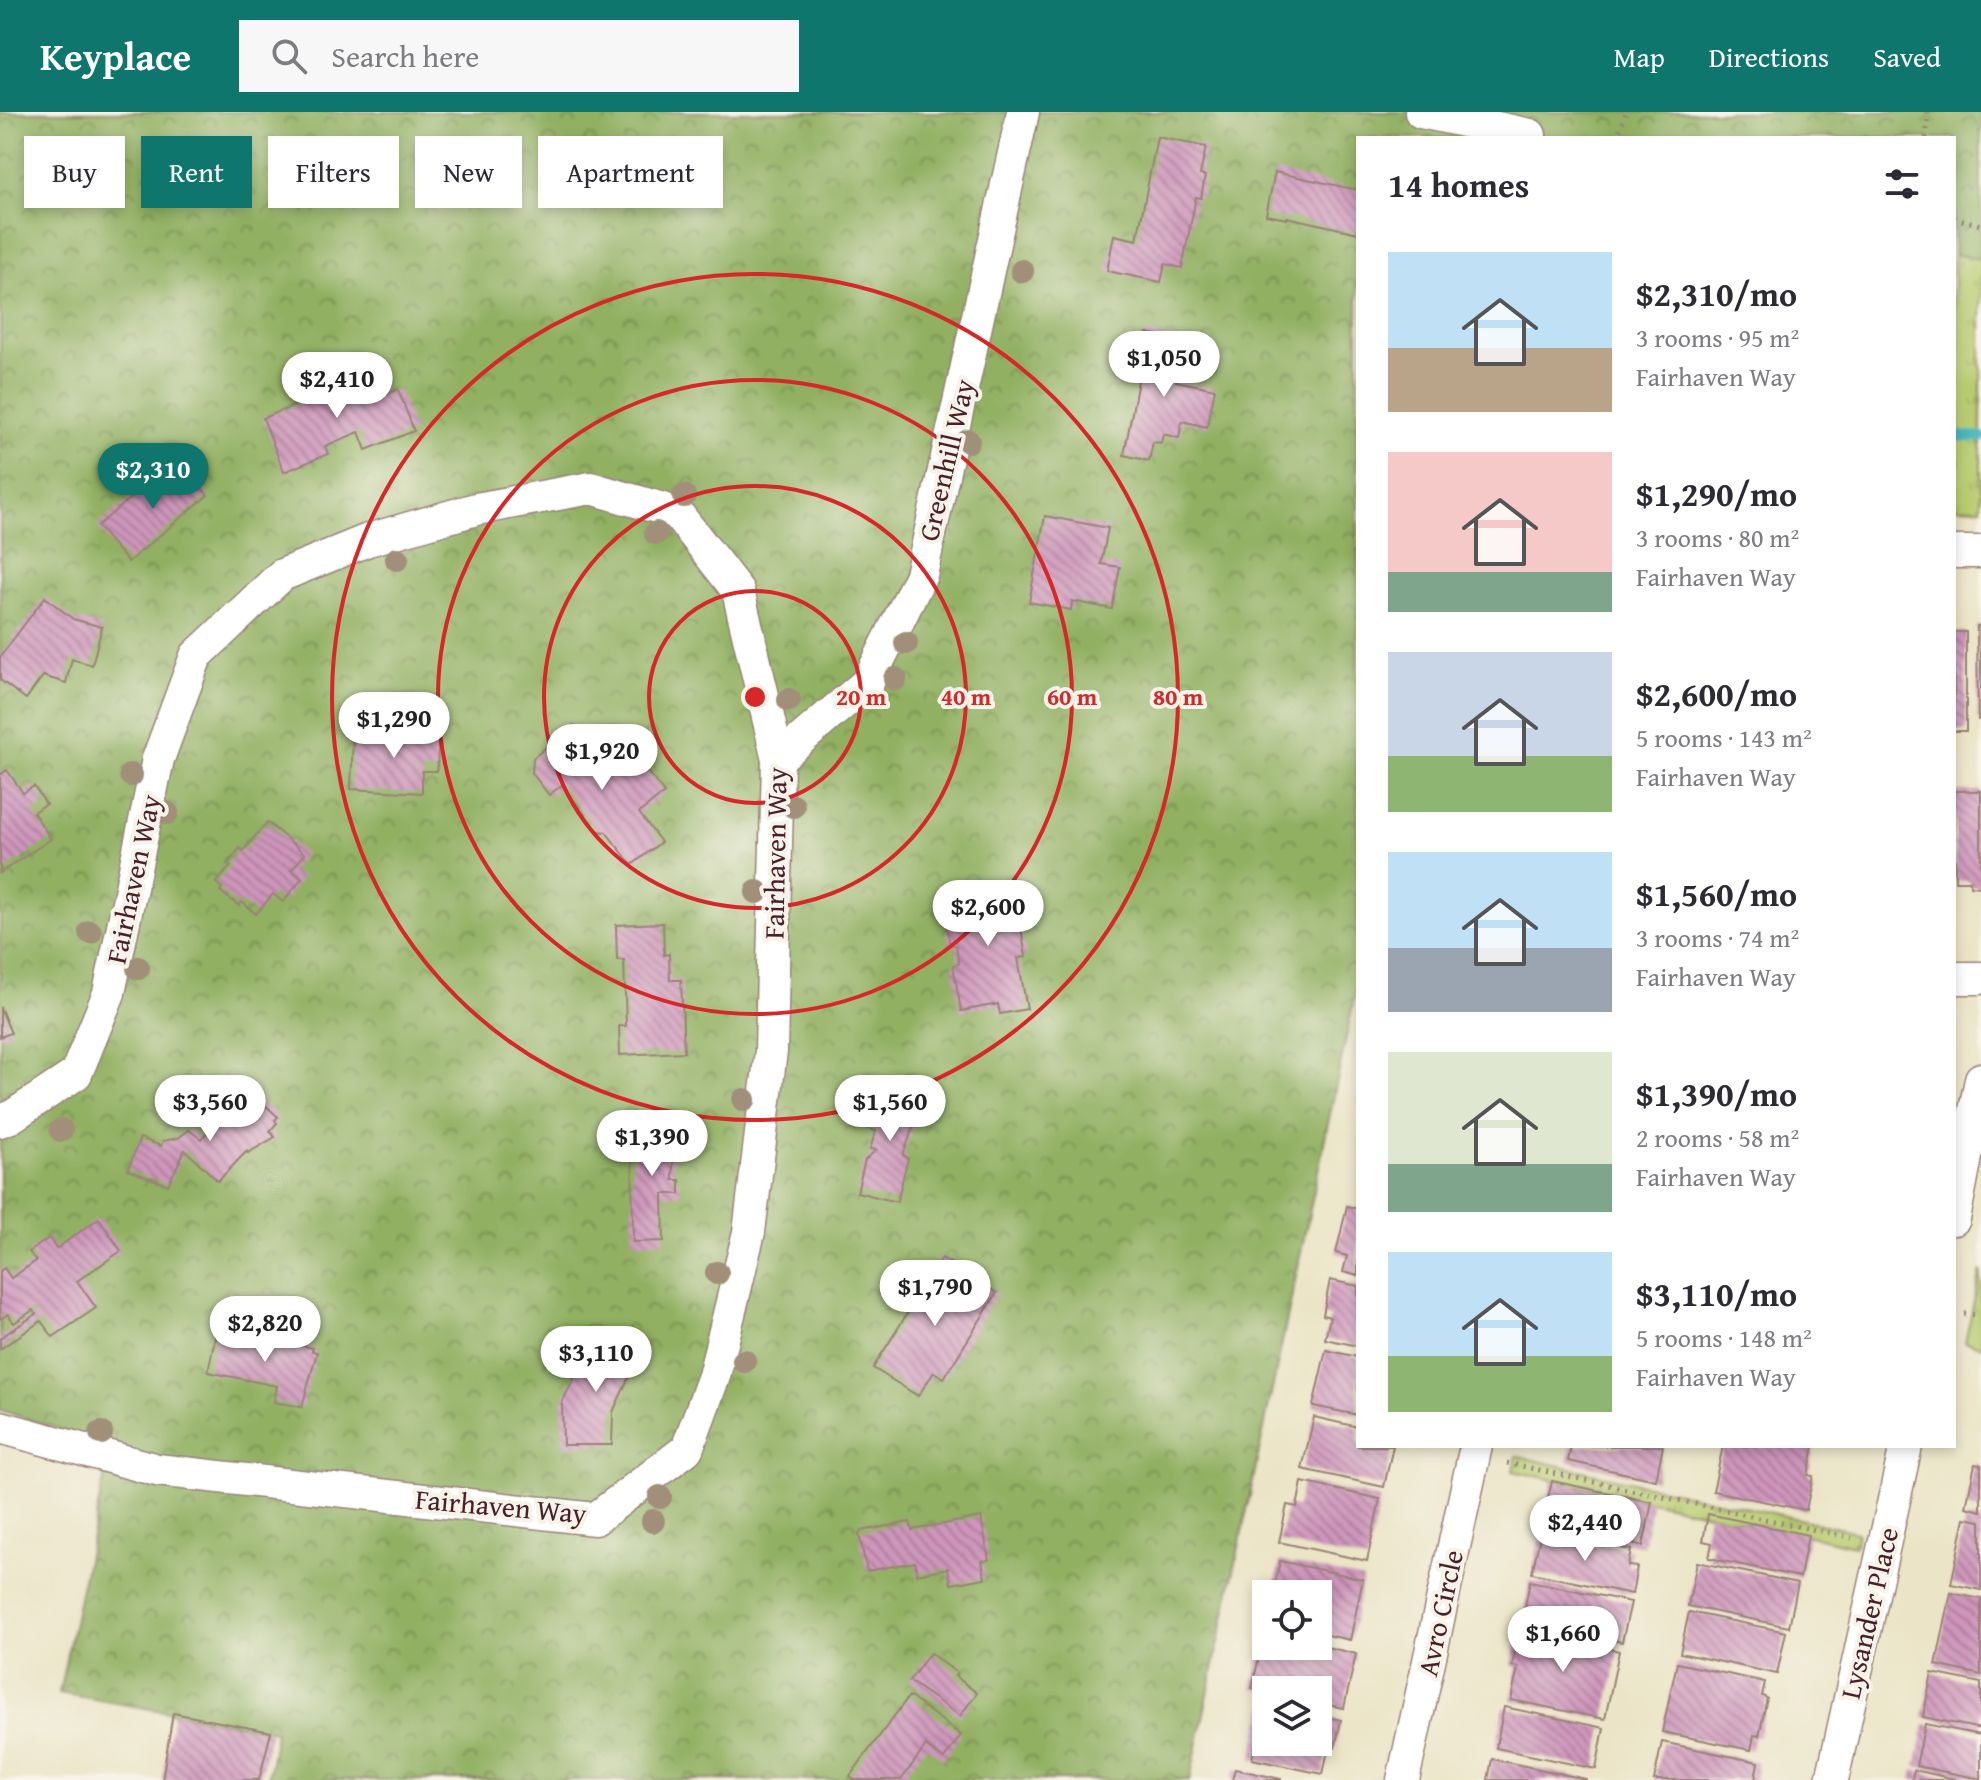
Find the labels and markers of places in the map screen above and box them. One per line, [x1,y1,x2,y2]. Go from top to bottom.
pin: $1,050 [1099,331,1229,399]
pin: $2,410 [272,352,402,420]
pin: $2,310 [88,443,218,511]
centre of rings [741,683,769,711]
pin: $1,290 [329,692,459,760]
pin: $1,920 [537,724,667,792]
pin: $2,600 [923,880,1053,948]
pin: $3,560 [145,1075,275,1143]
pin: $1,560 [825,1075,955,1143]
pin: $1,390 [587,1110,717,1178]
pin: $1,790 [870,1260,1000,1328]
pin: $2,820 [200,1296,330,1364]
pin: $3,110 [531,1326,661,1394]
pin: $2,440 [1520,1495,1650,1563]
pin: $1,660 [1498,1606,1628,1674]

